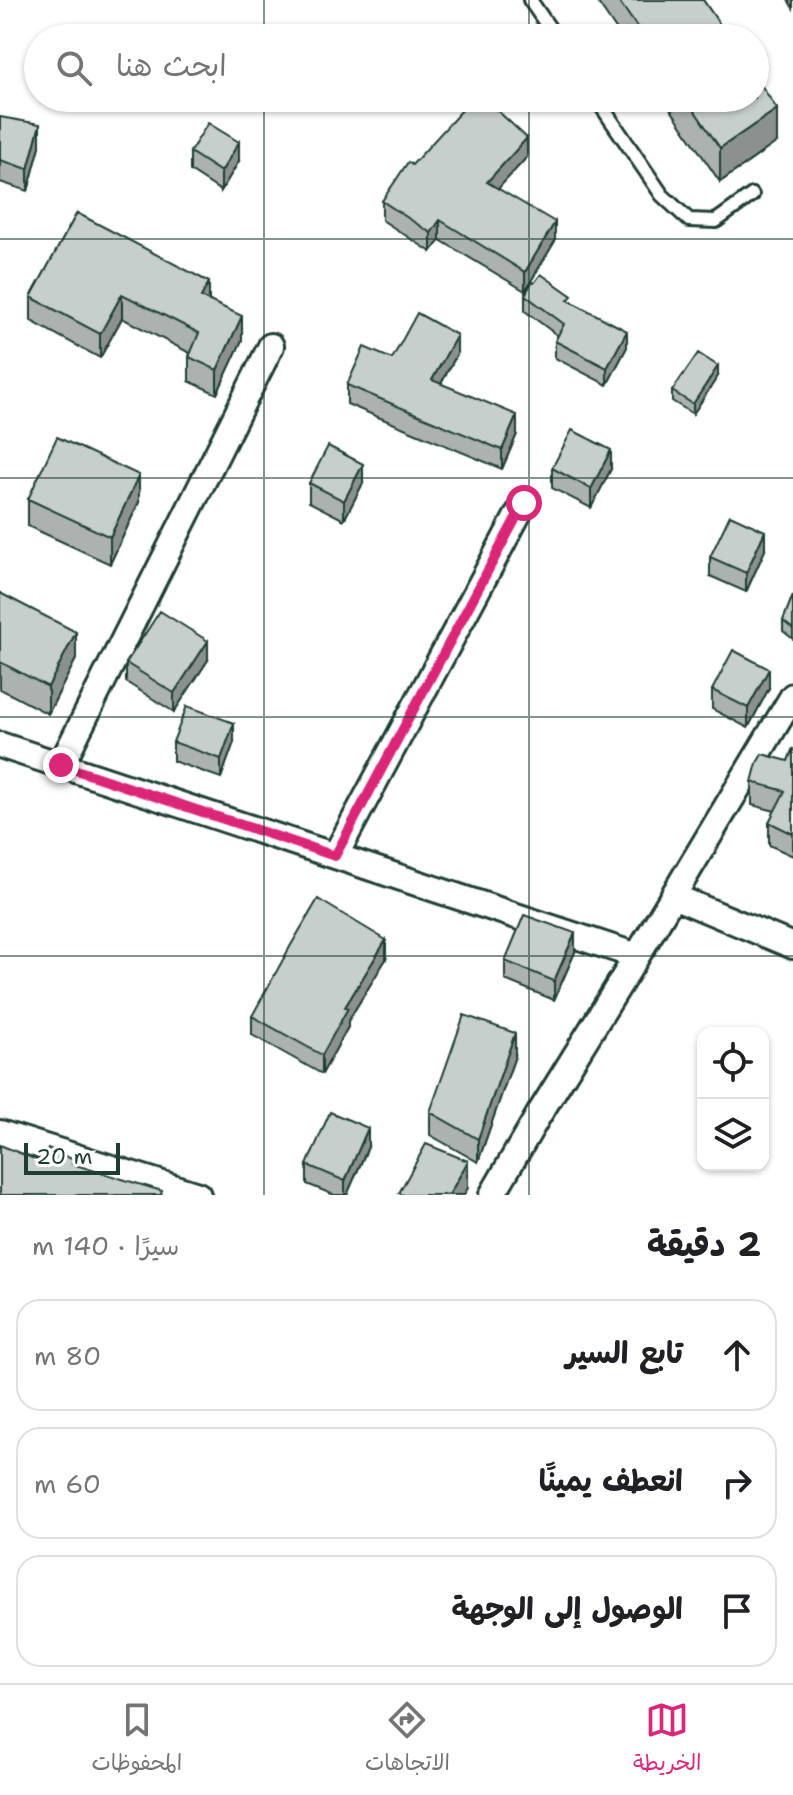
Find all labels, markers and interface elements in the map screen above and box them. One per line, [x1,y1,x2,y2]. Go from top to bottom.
search box [24,24,769,112]
text: ابحث هنا [116,45,227,86]
icon: search [52,46,96,90]
route start [506,485,542,521]
route end [43,747,79,783]
map controls [697,1027,769,1171]
button: locate [697,1027,769,1099]
button: layers [697,1099,769,1171]
scale bar [24,1139,120,1175]
text: 20 m [36,1142,93,1171]
text: 2 دقيقة [647,1221,761,1267]
text: سيرًا · 140 m [32,1228,179,1263]
text: تابع السير [566,1332,683,1373]
icon: ahead [715,1333,759,1377]
text: 80 m [34,1338,101,1373]
text: انعطف يمينًا [539,1460,683,1501]
icon: right [715,1461,759,1505]
text: 60 m [34,1466,101,1501]
text: الوصول إلى الوجهة [451,1588,683,1629]
icon: arrive [715,1589,759,1633]
tab: المحفوظات [91,1698,182,1782]
tab: الاتجاهات [365,1698,450,1782]
tab: الخريطة [633,1698,702,1782]

